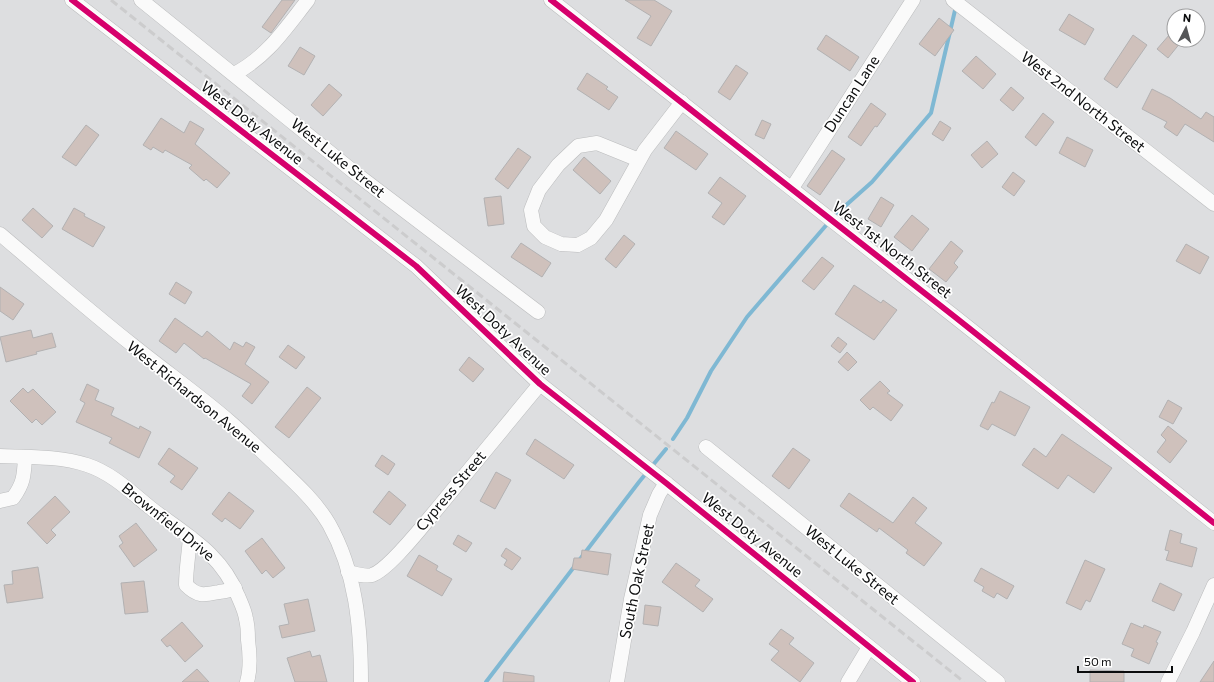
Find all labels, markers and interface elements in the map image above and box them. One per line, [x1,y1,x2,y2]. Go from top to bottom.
north arrow [1166,8,1206,48]
text: N [1182,11,1192,24]
street label: West 2nd North Street [1018,47,1149,155]
street label: Duncan Lane [820,52,883,135]
street label: West Doty Avenue [198,77,307,168]
street label: West Luke Street [288,114,389,201]
street label: West 1st North Street [829,197,956,301]
street label: West Doty Avenue [452,280,555,378]
street label: West Richardson Avenue [124,337,265,456]
street label: Cypress Street [411,447,489,534]
street label: Brownfield Drive [119,478,219,564]
street label: West Doty Avenue [699,488,807,580]
street label: West Luke Street [802,521,903,608]
street label: South Oak Street [615,522,657,640]
scale bar [1078,648,1172,674]
text: 50 m [1084,654,1112,668]

